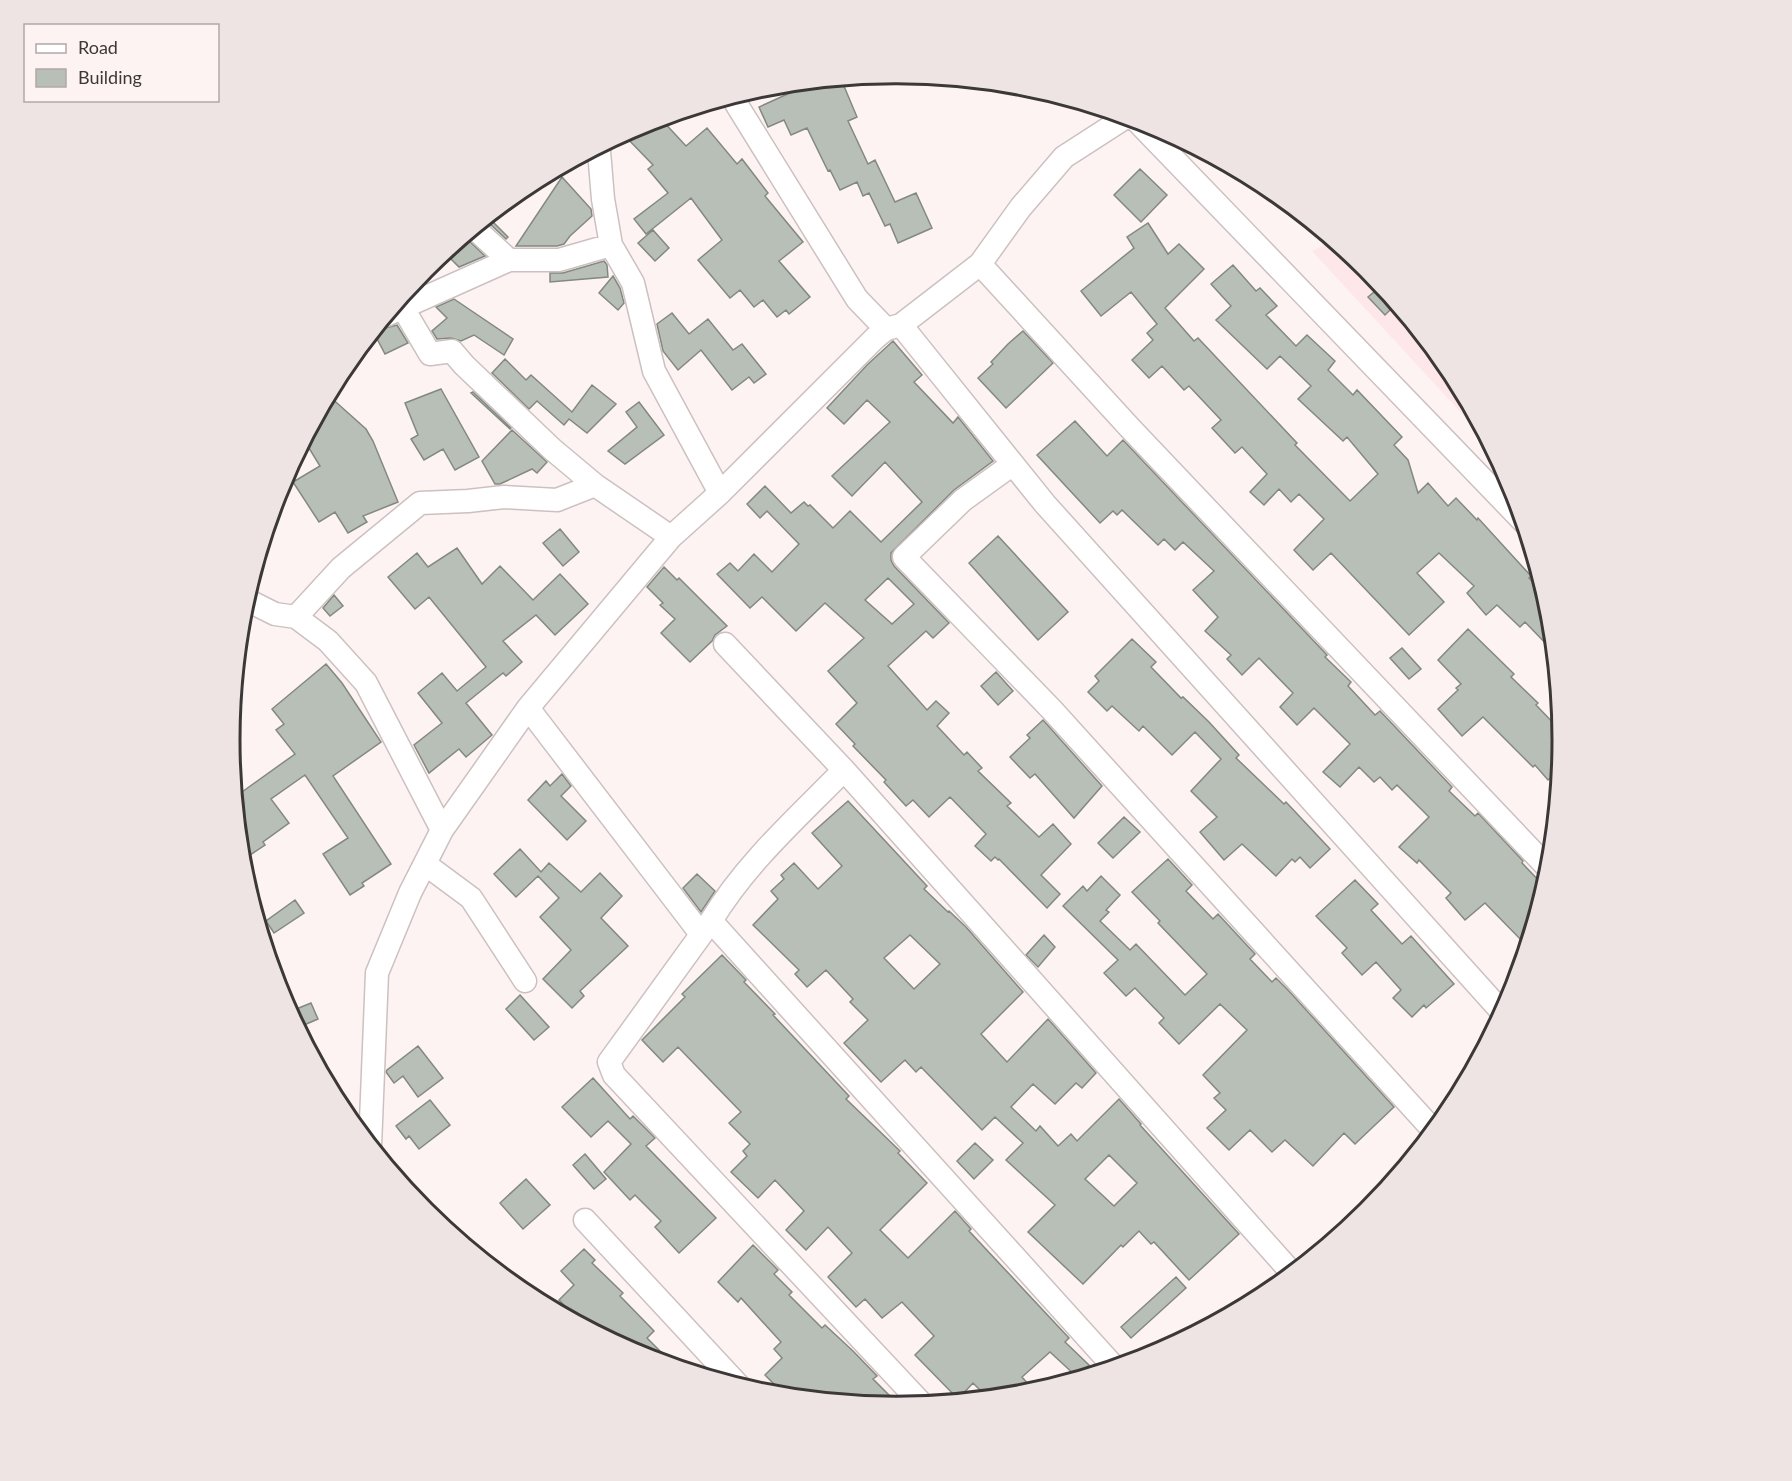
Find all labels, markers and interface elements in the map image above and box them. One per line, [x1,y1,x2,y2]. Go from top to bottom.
legend [24,24,219,102]
text: Road [78,36,118,58]
text: Building [78,66,142,88]

